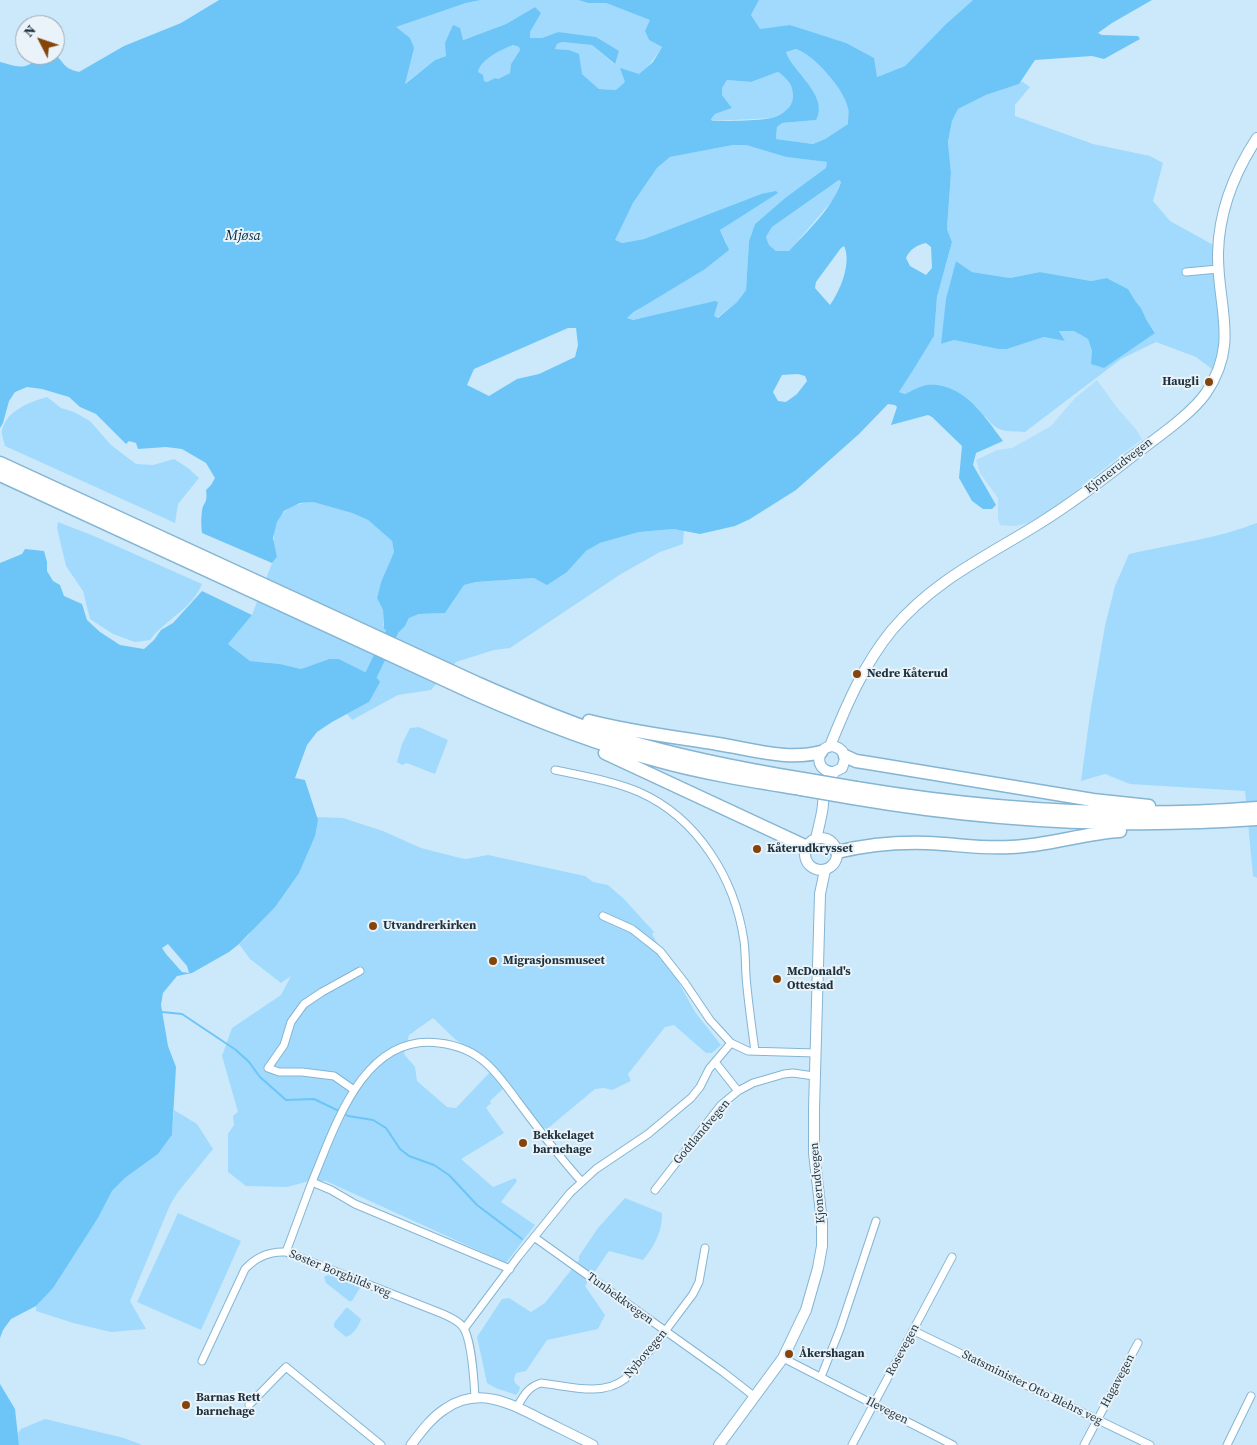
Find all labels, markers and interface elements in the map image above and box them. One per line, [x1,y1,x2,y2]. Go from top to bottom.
north arrow [15,15,65,65]
text: N [19,20,40,41]
water label: Mjøsa [225,228,261,244]
place label: Haugli [1162,375,1199,389]
marker: Haugli [1203,376,1215,388]
street label: Kjonerudvegen [1083,435,1155,497]
place label: Nedre Kåterud [867,667,948,681]
marker: Nedre Kåterud [851,668,863,680]
place label: Kåterudkrysset [767,842,853,856]
marker: Kåterudkrysset [751,843,763,855]
place label: Utvandrerkirken [383,919,476,933]
marker: Utvandrerkirken [367,920,379,932]
place label: Migrasjonsmuseet [503,954,605,968]
marker: Migrasjonsmuseet [487,955,499,967]
place label: McDonald's Ottestad [787,965,851,993]
marker: McDonald's Ottestad [771,973,783,985]
street label: Godtlandvegen [671,1097,733,1167]
place label: Bekkelaget barnehage [533,1129,594,1157]
marker: Bekkelaget barnehage [517,1137,529,1149]
street label: Kjonerudvegen [807,1142,829,1224]
street label: Søster Borghilds veg [287,1247,393,1301]
street label: Tunbekkvegen [584,1270,656,1328]
street label: Rosevegen [883,1321,923,1379]
street label: Nybovegen [621,1327,671,1381]
place label: Åkershagan [799,1347,865,1361]
marker: Åkershagan [783,1348,795,1360]
street label: Statsminister Otto Blehrs veg [959,1348,1105,1428]
street label: Hagavegen [1098,1352,1138,1410]
place label: Barnas Rett barnehage [196,1391,260,1419]
street label: Ilevegen [863,1394,911,1428]
marker: Barnas Rett barnehage [180,1399,192,1411]

